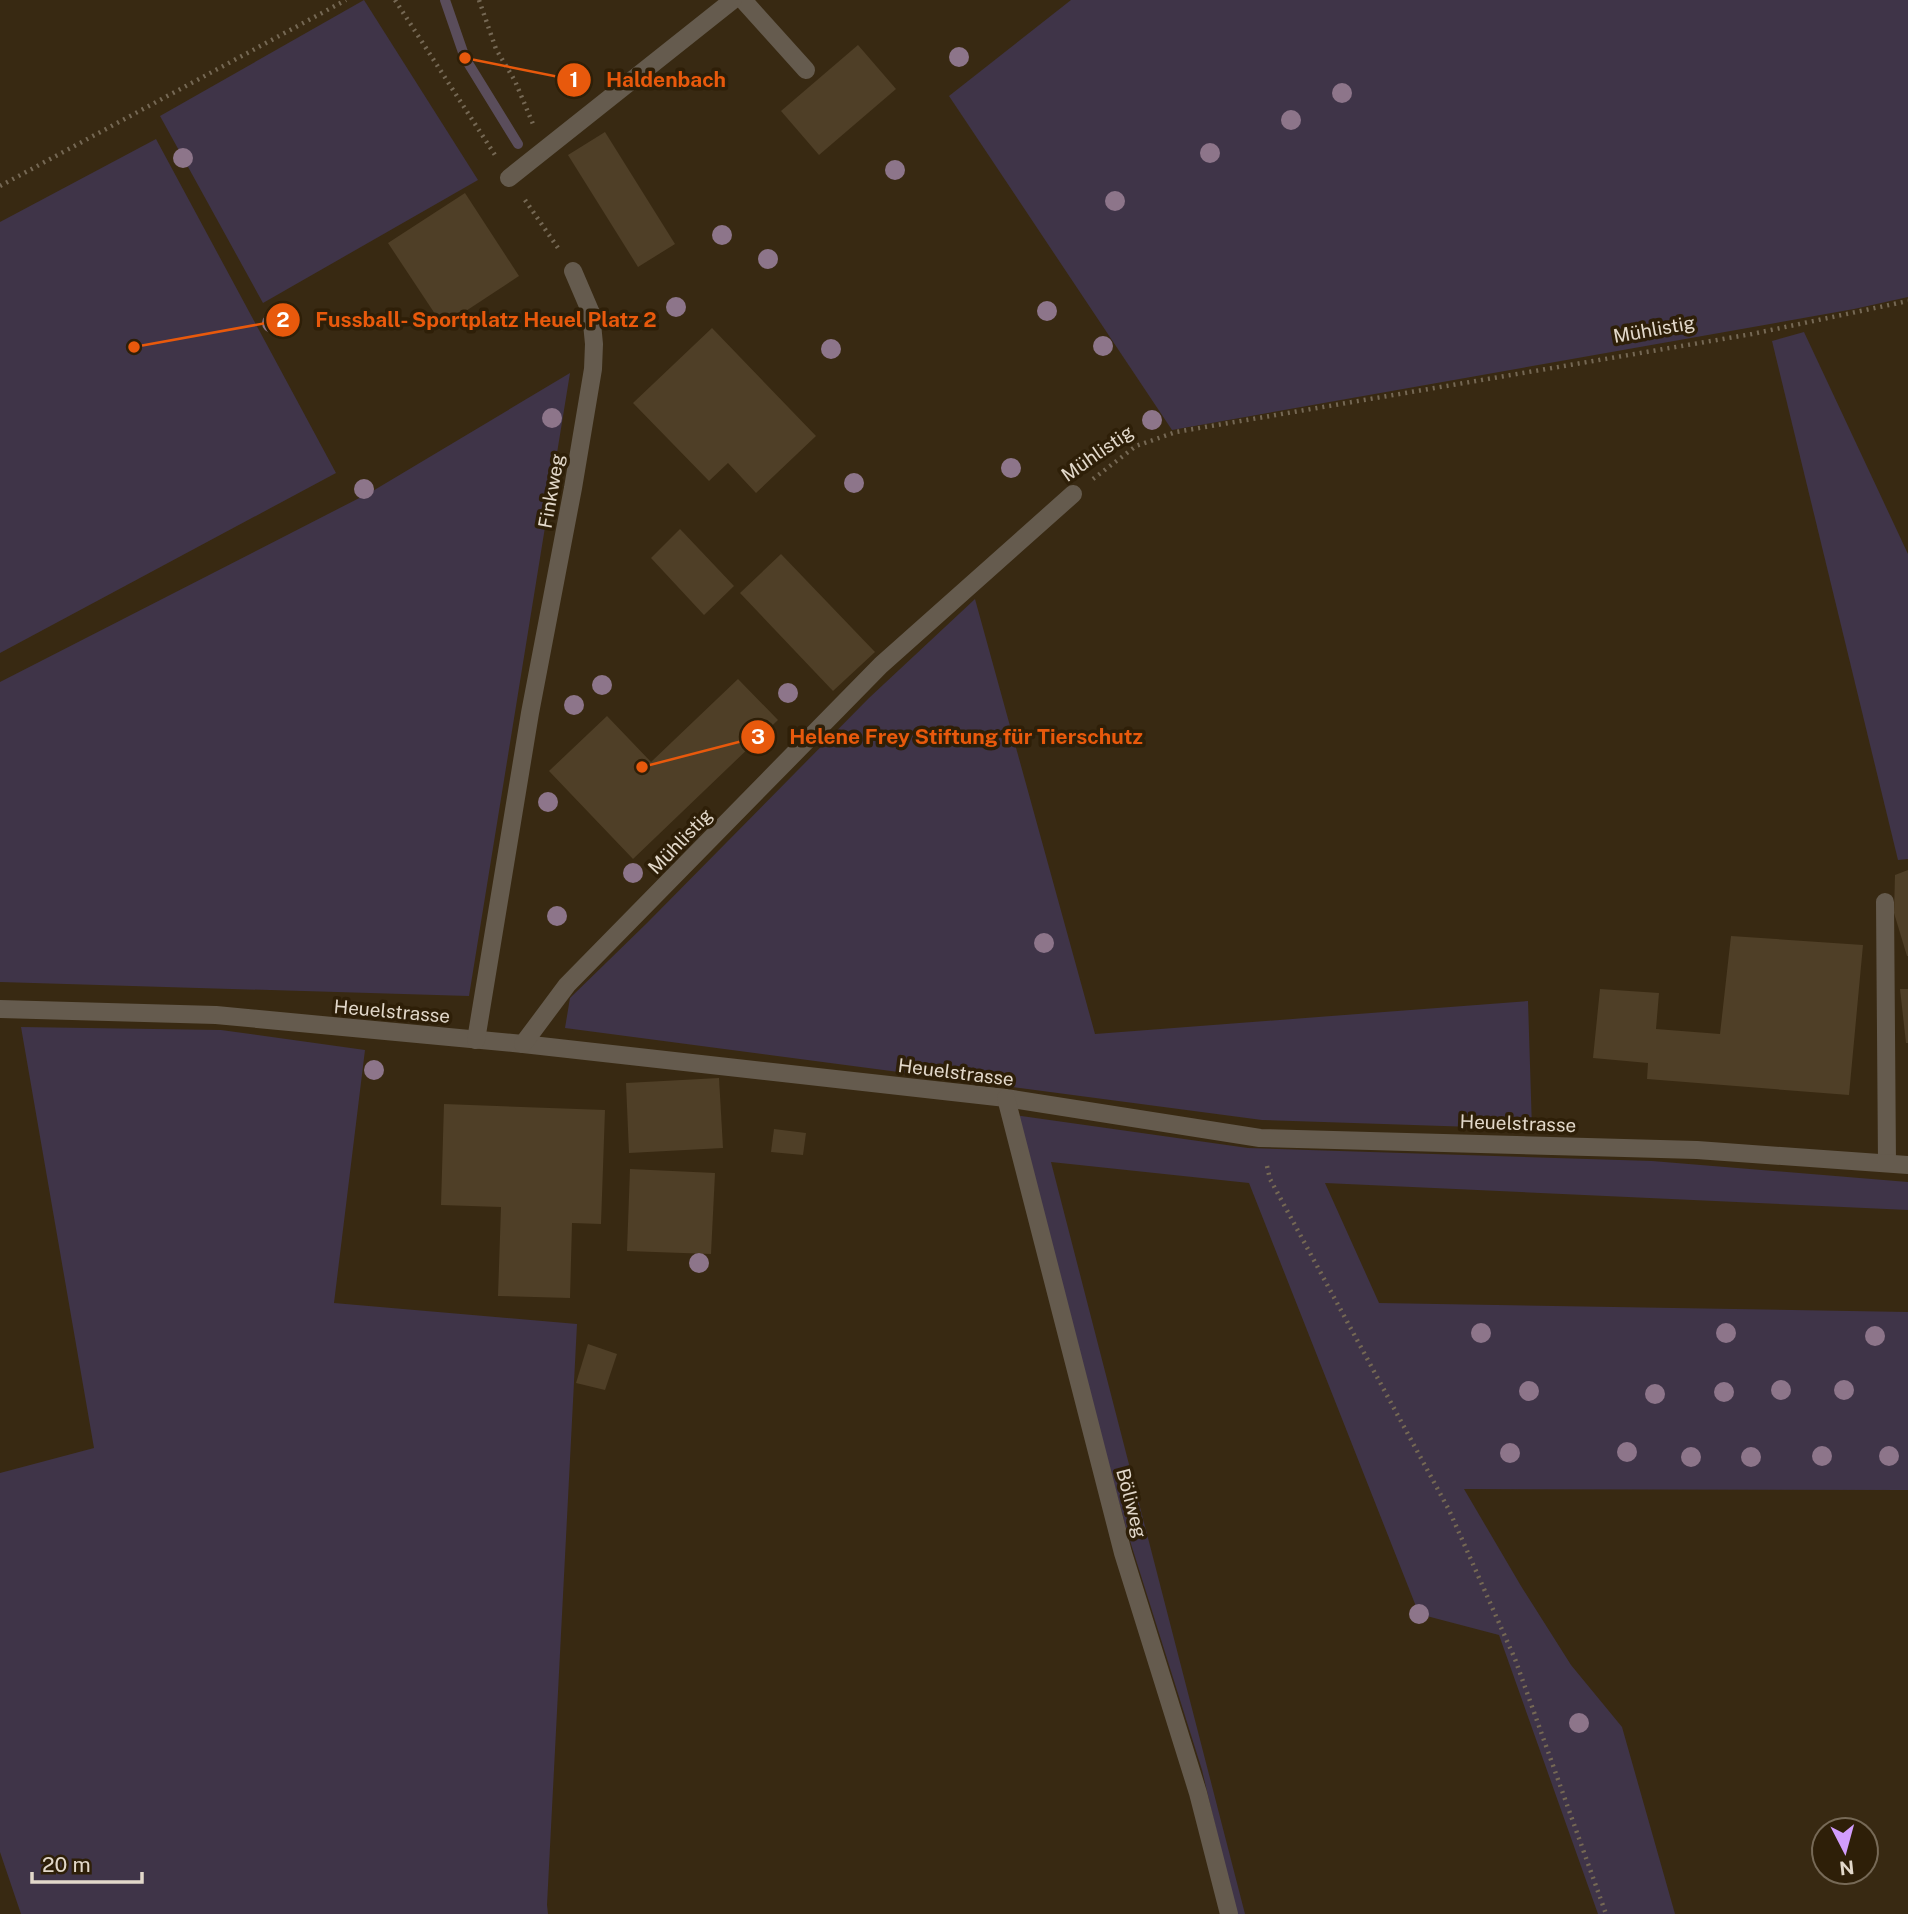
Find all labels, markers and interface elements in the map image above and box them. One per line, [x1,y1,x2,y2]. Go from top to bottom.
callout: Haldenbach [556,59,740,101]
text: 1 [570,67,579,92]
text: Haldenbach [606,67,726,92]
callout: Fussball- Sportplatz Heuel Platz 2 [266,299,672,341]
text: 2 [276,307,290,332]
text: Fussball- Sportplatz Heuel Platz 2 [315,307,657,332]
street label: Mühlistig [1611,311,1697,347]
street label: Mühlistig [1057,420,1137,486]
street label: Finkweg [534,452,568,530]
callout: Helene Frey Stiftung für Tierschutz [740,716,1157,758]
text: 3 [751,724,765,749]
text: Helene Frey Stiftung für Tierschutz [789,724,1143,749]
street label: Mühlistig [643,804,717,878]
street label: Heuelstrasse [333,995,451,1027]
street label: Heuelstrasse [897,1054,1015,1090]
street label: Heuelstrasse [1459,1110,1577,1136]
street label: Böliweg [1112,1466,1152,1540]
north arrow [1810,1816,1880,1886]
scale bar [32,1840,142,1884]
text: 20 m [42,1852,91,1877]
text: N [1838,1856,1855,1880]

